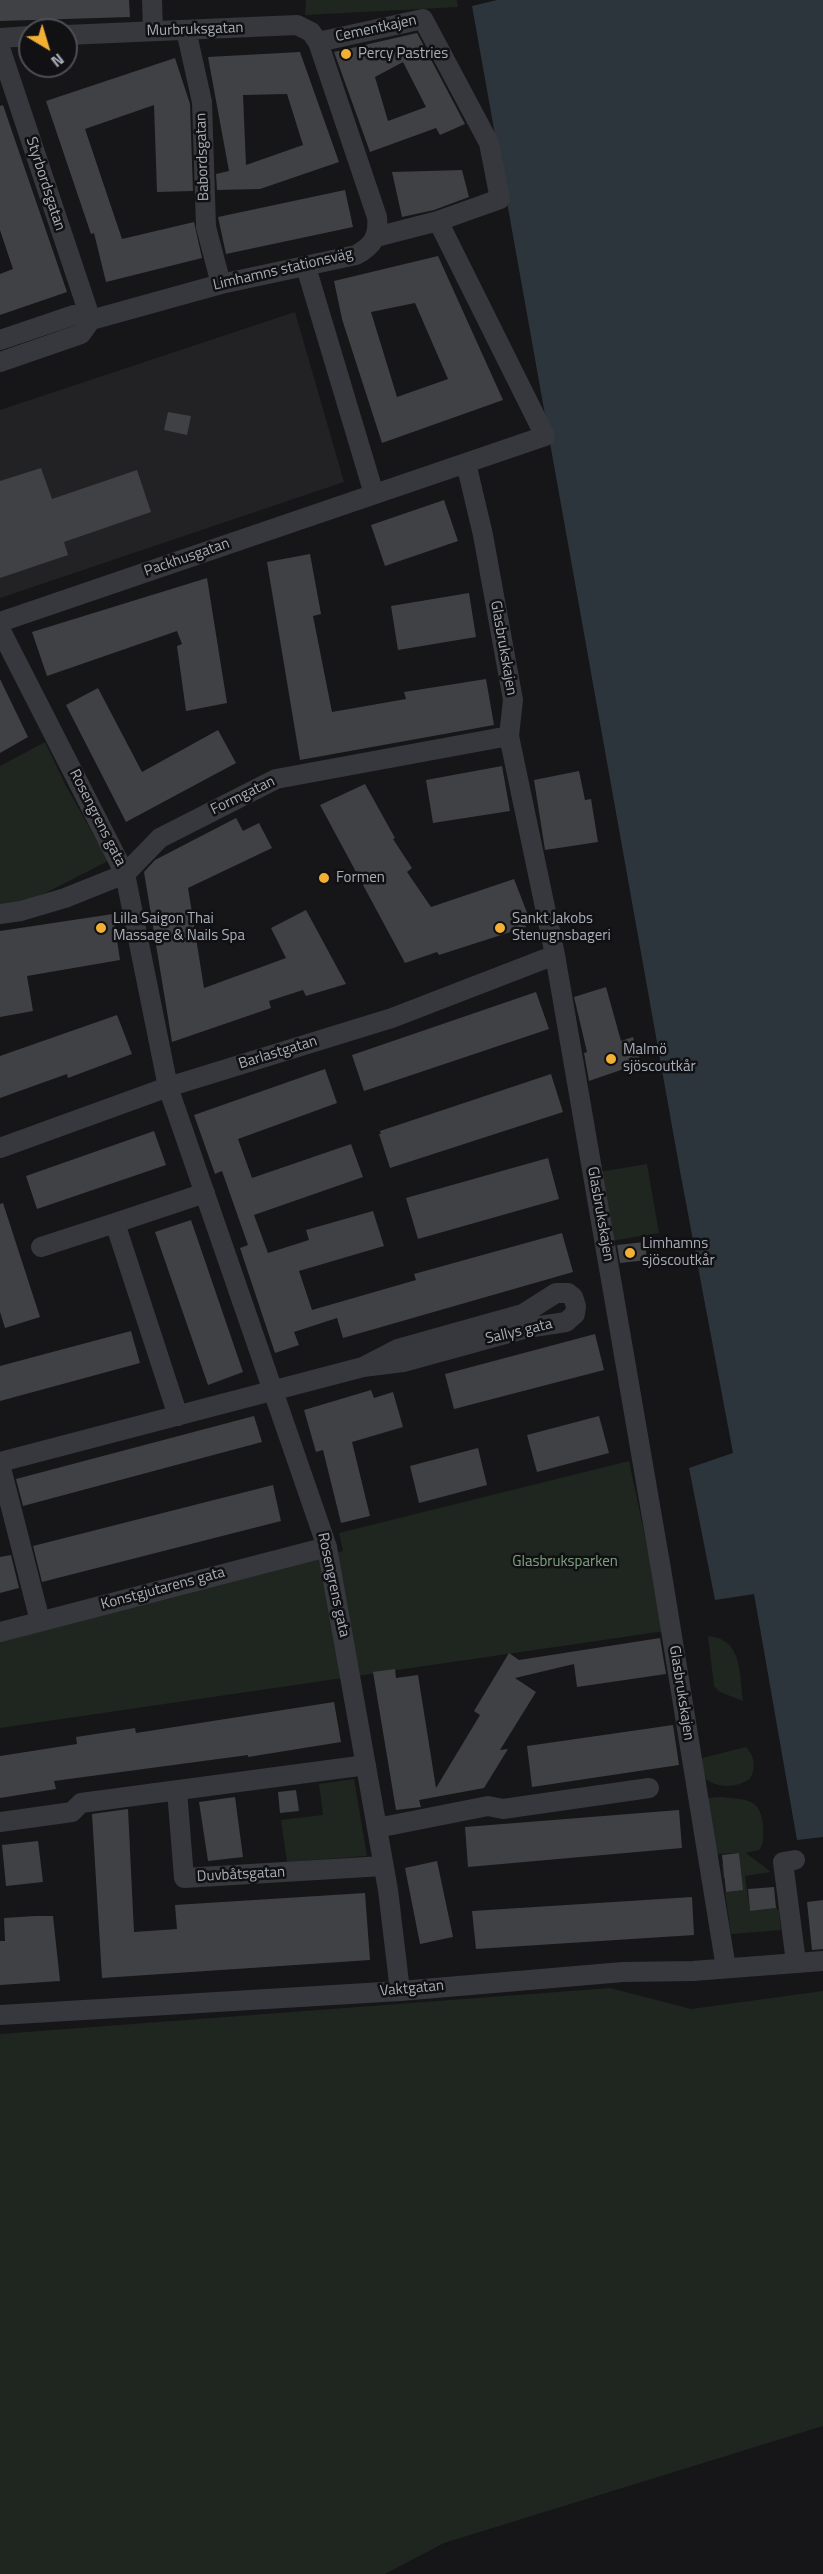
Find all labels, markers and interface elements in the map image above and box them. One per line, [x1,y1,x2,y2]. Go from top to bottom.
street label: Cementkajen [334,12,418,46]
north arrow [18,18,78,78]
street label: Murbruksgatan [146,19,244,41]
place label: Percy Pastries [358,45,448,63]
marker: Percy Pastries [339,47,353,61]
text: N [46,48,70,73]
street label: Babordsgatan [192,112,214,202]
street label: Styrbordsgatan [21,135,69,233]
street label: Limhamns stationsväg [211,245,355,295]
street label: Packhusgatan [142,535,232,581]
street label: Glasbrukskajen [486,599,520,697]
street label: Rosengrens gata [65,767,129,869]
street label: Formgatan [208,773,278,819]
place label: Formen [336,869,385,887]
marker: Formen [317,871,331,885]
place label: Lilla Saigon Thai Massage & Nails Spa [113,910,245,945]
place label: Sankt Jakobs Stenugnsbageri [512,910,611,945]
marker: Lilla Saigon Thai Massage & Nails Spa [94,921,108,935]
marker: Sankt Jakobs Stenugnsbageri [493,921,507,935]
street label: Barlastgatan [237,1033,319,1073]
place label: Malmö sjöscoutkår [623,1041,696,1076]
marker: Malmö sjöscoutkår [604,1052,618,1066]
street label: Glasbrukskajen [583,1165,617,1263]
place label: Limhamns sjöscoutkår [642,1235,715,1270]
marker: Limhamns sjöscoutkår [623,1246,637,1260]
street label: Sallys gata [484,1316,554,1348]
street label: Rosengrens gata [313,1531,353,1639]
park label: Glasbruksparken [512,1553,618,1571]
street label: Konstgjutarens gata [99,1564,227,1614]
street label: Glasbrukskajen [665,1644,697,1742]
street label: Duvbåtsgatan [196,1864,286,1886]
street label: Vaktgatan [379,1977,445,2001]

